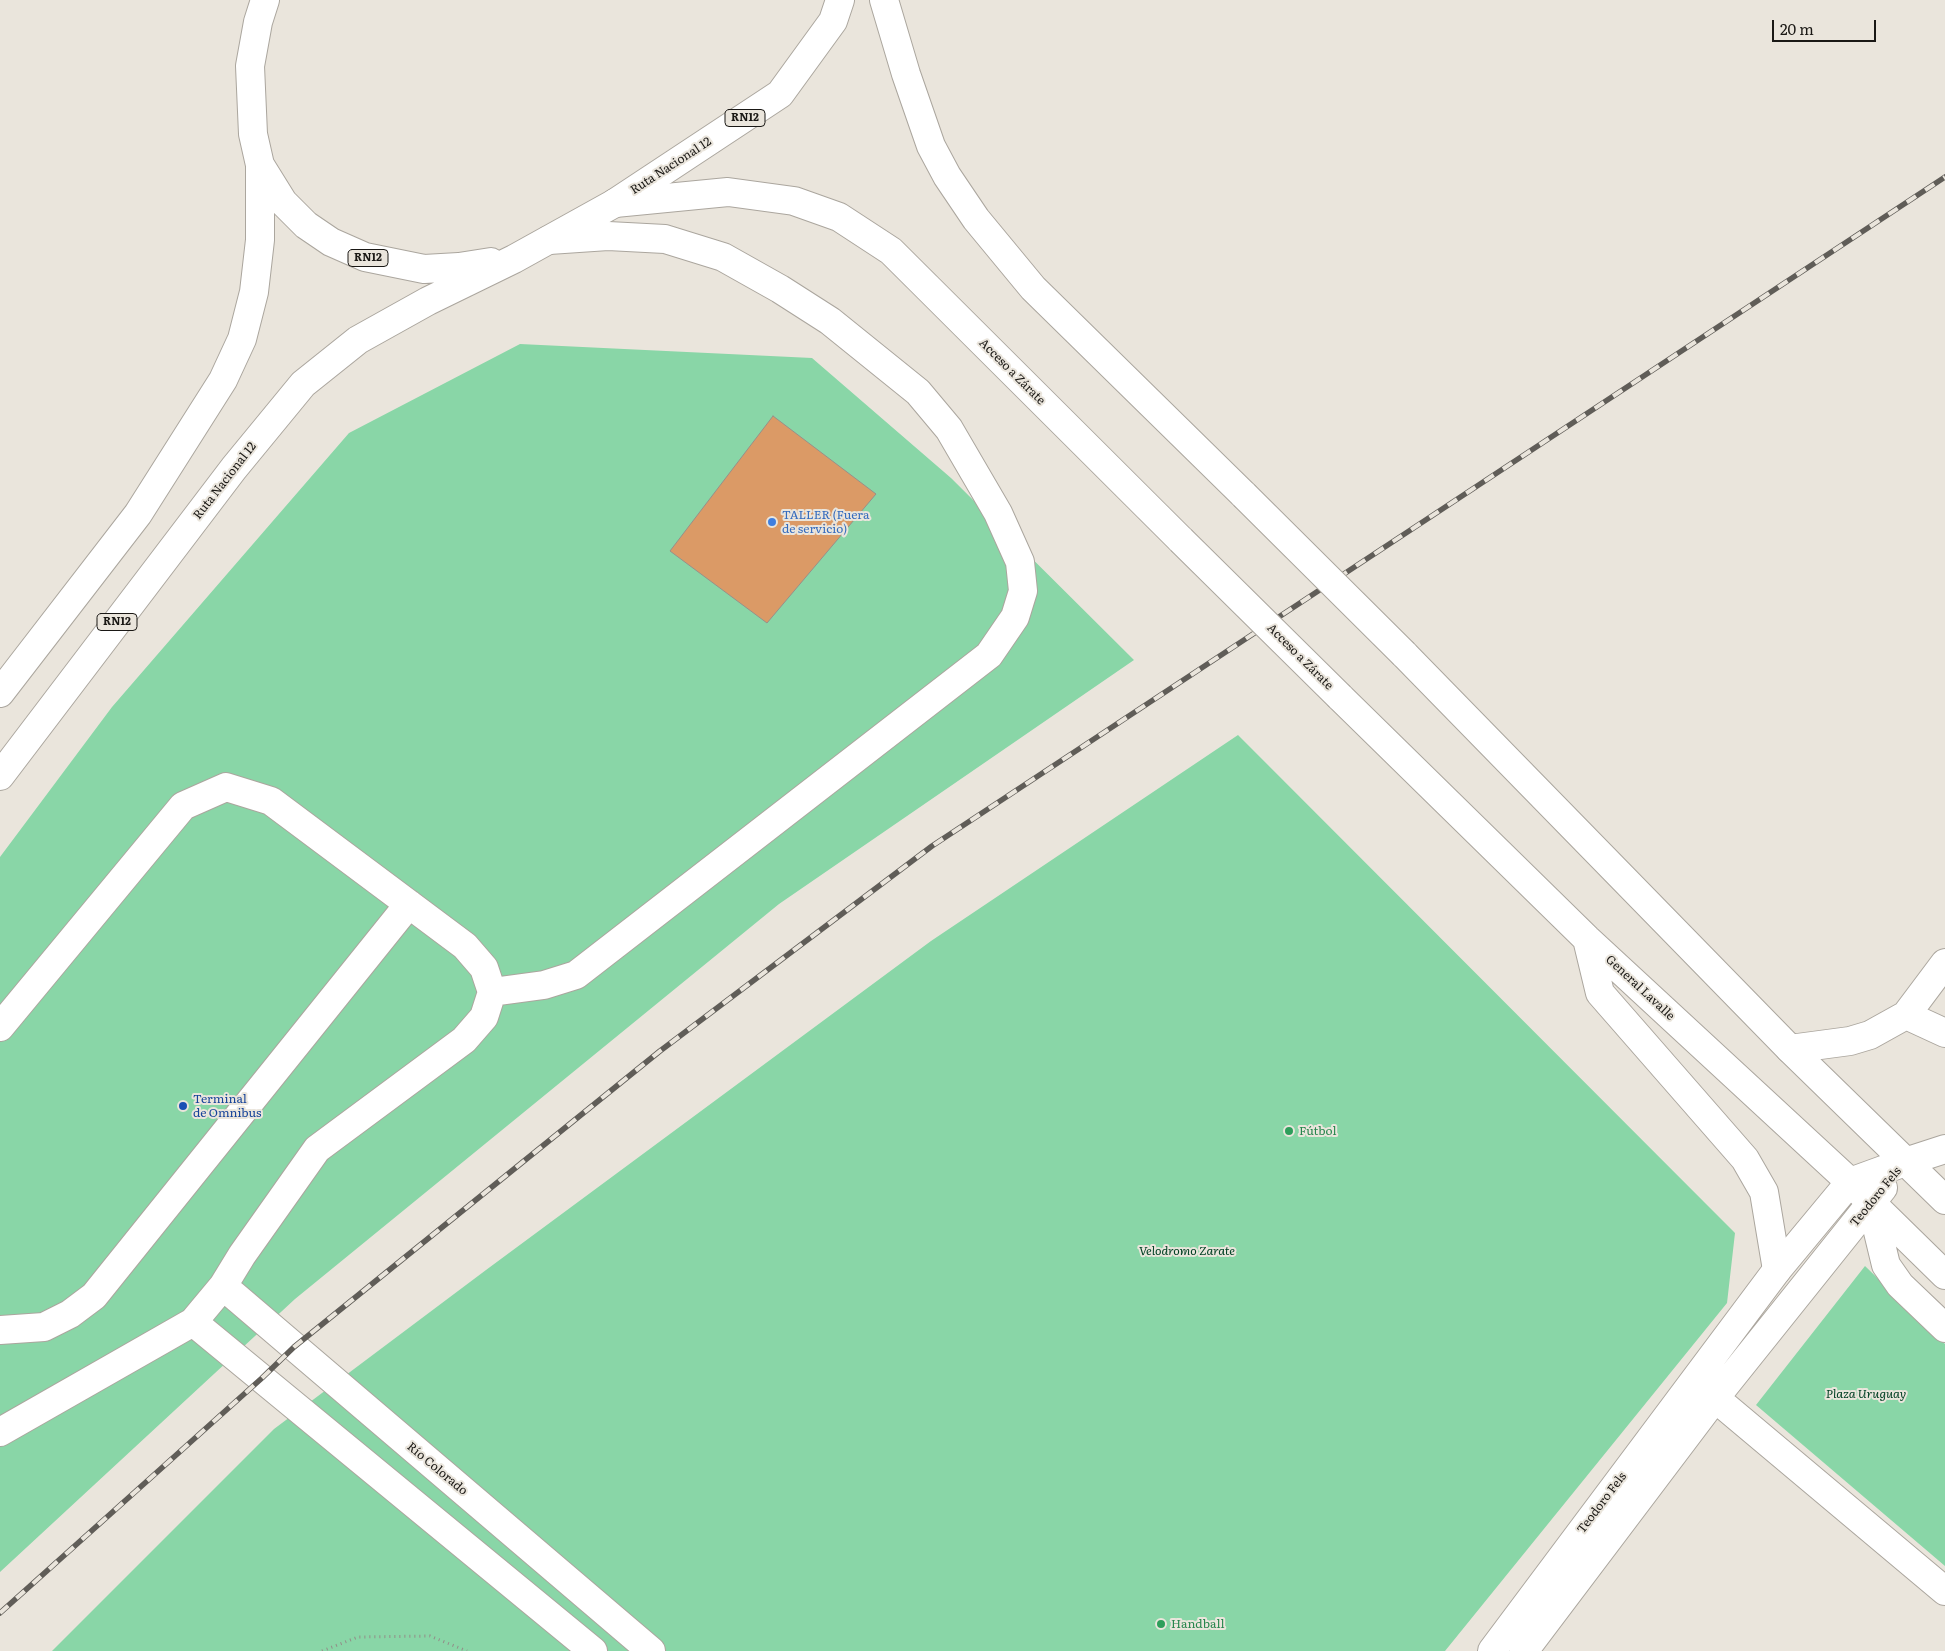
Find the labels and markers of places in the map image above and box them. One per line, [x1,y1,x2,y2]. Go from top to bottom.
place label: TALLER (Fuera de servicio) [782,508,869,536]
marker: TALLER (Fuera de servicio) [766,516,778,528]
place label: Terminal de Omnibus [193,1092,261,1120]
marker: Terminal de Omnibus [177,1100,189,1112]
place label: Fútbol [1299,1124,1336,1138]
marker: Fútbol [1283,1125,1295,1137]
place label: Handball [1171,1617,1224,1631]
marker: Handball [1155,1618,1167,1630]

